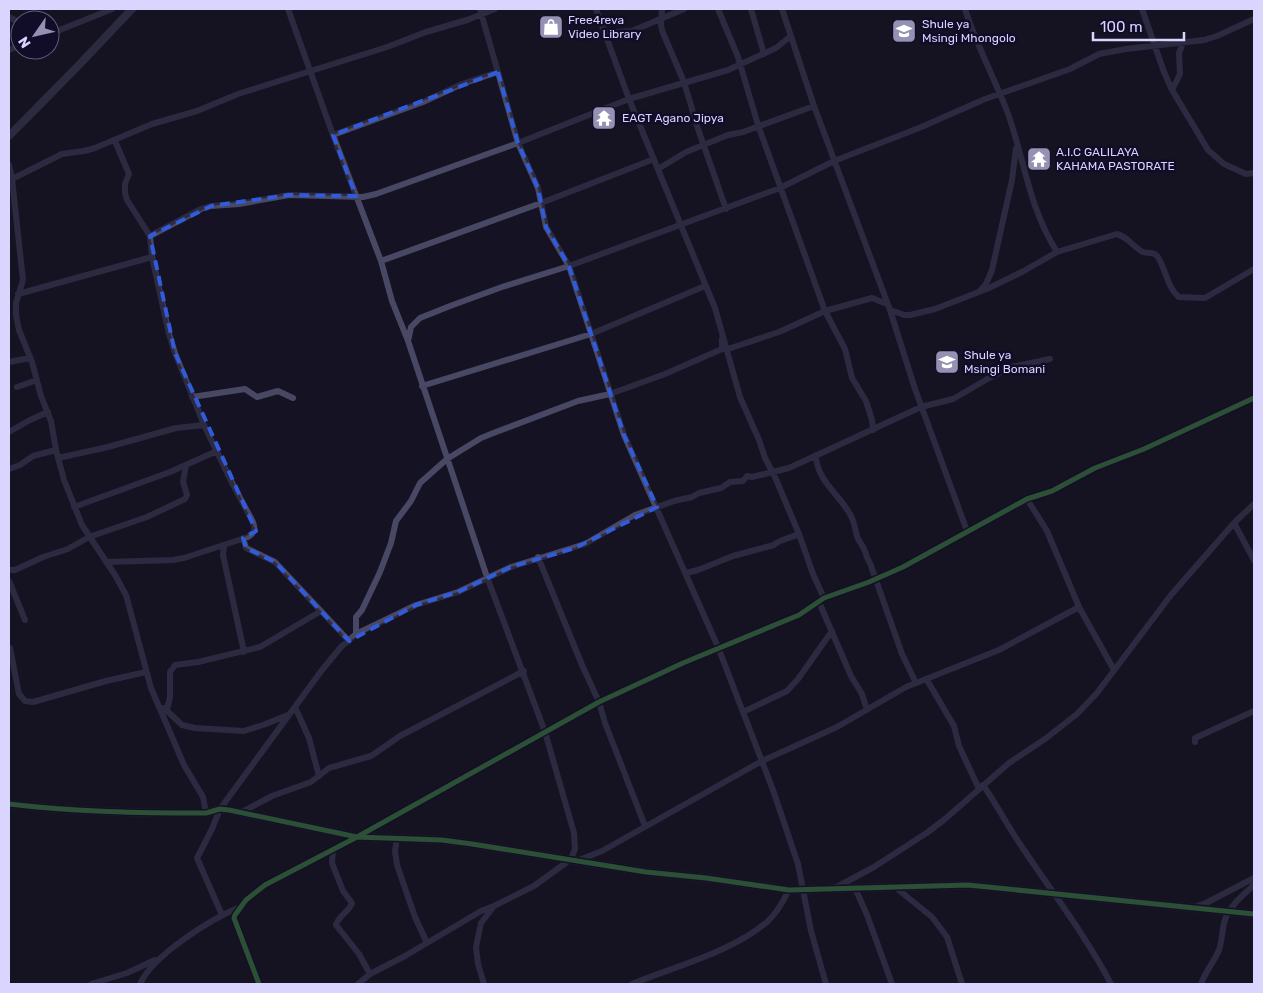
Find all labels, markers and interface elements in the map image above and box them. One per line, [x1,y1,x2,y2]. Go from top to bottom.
north arrow [10,10,60,60]
scale bar [1093,10,1184,42]
place label: Free4reva Video Library [568,13,642,41]
shop icon: Free4reva Video Library [538,14,564,40]
place label: Shule ya Msingi Mhongolo [922,17,1016,45]
school or university icon: Shule ya Msingi Mhongolo [891,18,917,44]
text: 100 m [1100,18,1142,36]
text: N [15,33,35,51]
temple icon: EAGT Agano Jipya [591,105,617,131]
place label: EAGT Agano Jipya [622,111,724,125]
place label: A.I.C GALILAYA KAHAMA PASTORATE [1056,145,1175,173]
temple icon: A.I.C GALILAYA KAHAMA PASTORATE [1026,146,1052,172]
place label: Shule ya Msingi Bomani [964,348,1045,376]
school or university icon: Shule ya Msingi Bomani [934,349,960,375]

